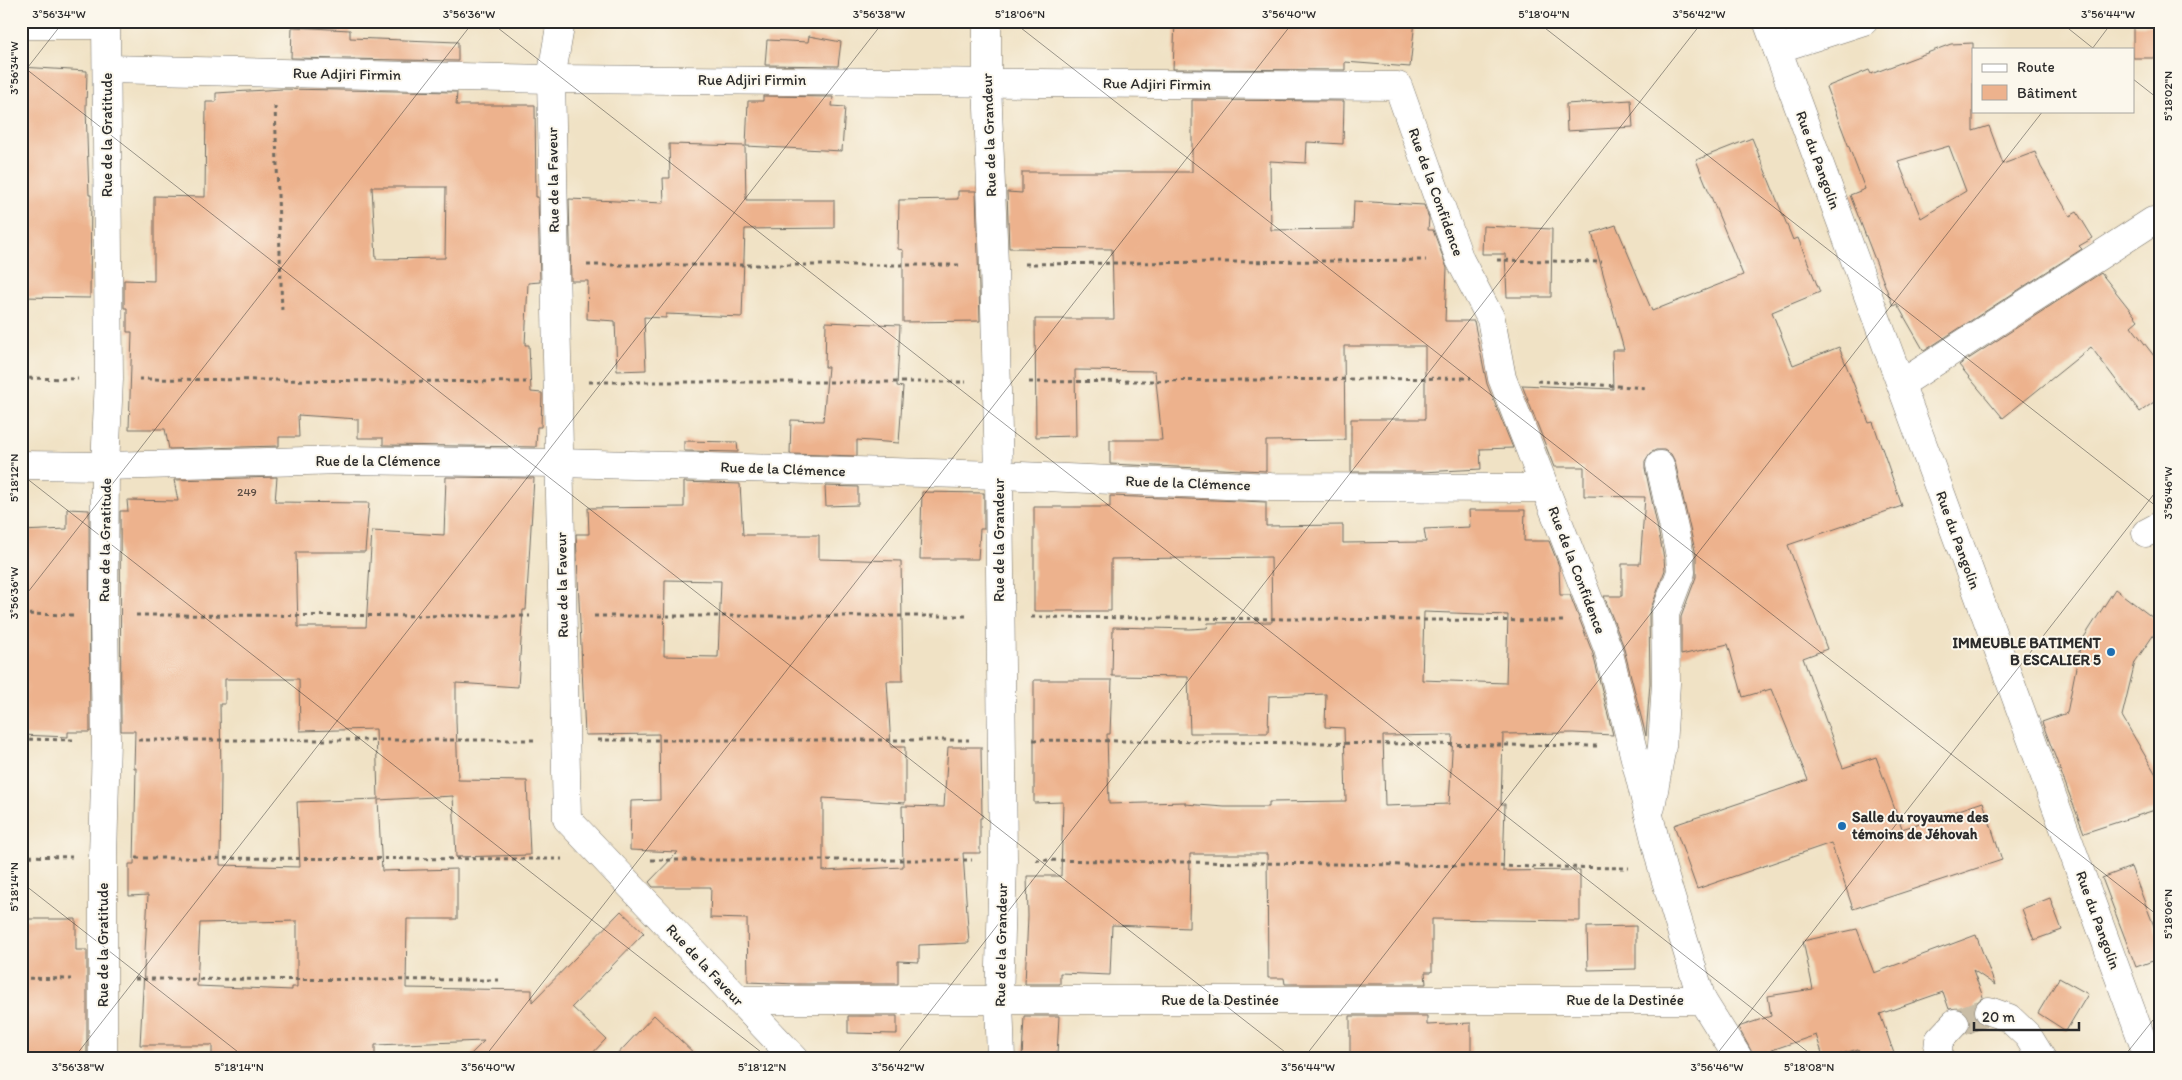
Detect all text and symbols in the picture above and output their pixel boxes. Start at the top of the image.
text: 3°56'34"W [32,7,86,21]
text: 3°56'36"W [443,7,495,21]
text: 3°56'38"W [853,7,905,21]
text: 5°18'06"N [995,7,1045,21]
text: 3°56'40"W [1262,7,1316,21]
text: 5°18'04"N [1518,7,1570,21]
text: 3°56'42"W [1672,7,1726,21]
text: 3°56'44"W [2081,7,2135,21]
text: 3°56'34"W [7,41,21,95]
legend [1972,48,2134,112]
text: Route [2017,58,2055,76]
street label: Rue Adjiri Firmin [293,64,402,84]
street label: Rue Adjiri Firmin [698,71,807,89]
text: 5°18'02"N [2161,71,2175,121]
street label: Rue de la Gratitude [98,73,116,197]
street label: Rue de la Grandeur [978,73,1000,197]
street label: Rue Adjiri Firmin [1103,74,1212,94]
text: Bâtiment [2017,84,2078,102]
street label: Rue du Pangolin [1792,108,1844,212]
street label: Rue de la Confidence [1404,125,1468,259]
street label: Rue de la Faveur [543,127,563,233]
street label: Rue de la Clémence [315,452,441,470]
text: 5°18'12"N [7,454,21,502]
street label: Rue de la Clémence [720,458,846,480]
text: 3°56'46"W [2161,466,2175,520]
street label: Rue de la Clémence [1125,472,1251,494]
street label: Rue de la Gratitude [95,478,115,602]
street label: Rue de la Grandeur [990,478,1008,602]
house number: 249 [237,485,257,499]
street label: Rue du Pangolin [1932,488,1984,592]
street label: Rue de la Confidence [1544,504,1610,636]
street label: Rue de la Faveur [552,532,572,638]
text: 3°56'36"W [7,567,21,619]
place label: IMMEUBLE BATIMENT B ESCALIER 5 [1952,634,2102,669]
marker: IMMEUBLE BATIMENT B ESCALIER 5 [2105,646,2117,658]
place label: Salle du royaume des témoins de Jéhovah [1852,808,1989,843]
marker: Salle du royaume des témoins de Jéhovah [1836,820,1848,832]
text: 5°18'14"N [7,862,21,912]
street label: Rue du Pangolin [2072,868,2124,972]
street label: Rue de la Gratitude [94,883,112,1007]
street label: Rue de la Grandeur [991,883,1011,1007]
text: 5°18'06"N [2161,889,2175,939]
street label: Rue de la Faveur [662,920,748,1010]
street label: Rue de la Destinée [1161,991,1279,1009]
street label: Rue de la Destinée [1566,991,1684,1009]
scale bar [1974,1000,2080,1032]
text: 20 m [1982,1008,2016,1026]
text: 3°56'38"W [52,1060,104,1074]
text: 5°18'14"N [214,1060,264,1074]
text: 3°56'40"W [461,1060,515,1074]
text: 5°18'12"N [738,1060,786,1074]
text: 3°56'42"W [871,1060,925,1074]
text: 3°56'44"W [1281,1060,1335,1074]
text: 3°56'46"W [1690,1060,1744,1074]
text: 5°18'08"N [1784,1060,1834,1074]

